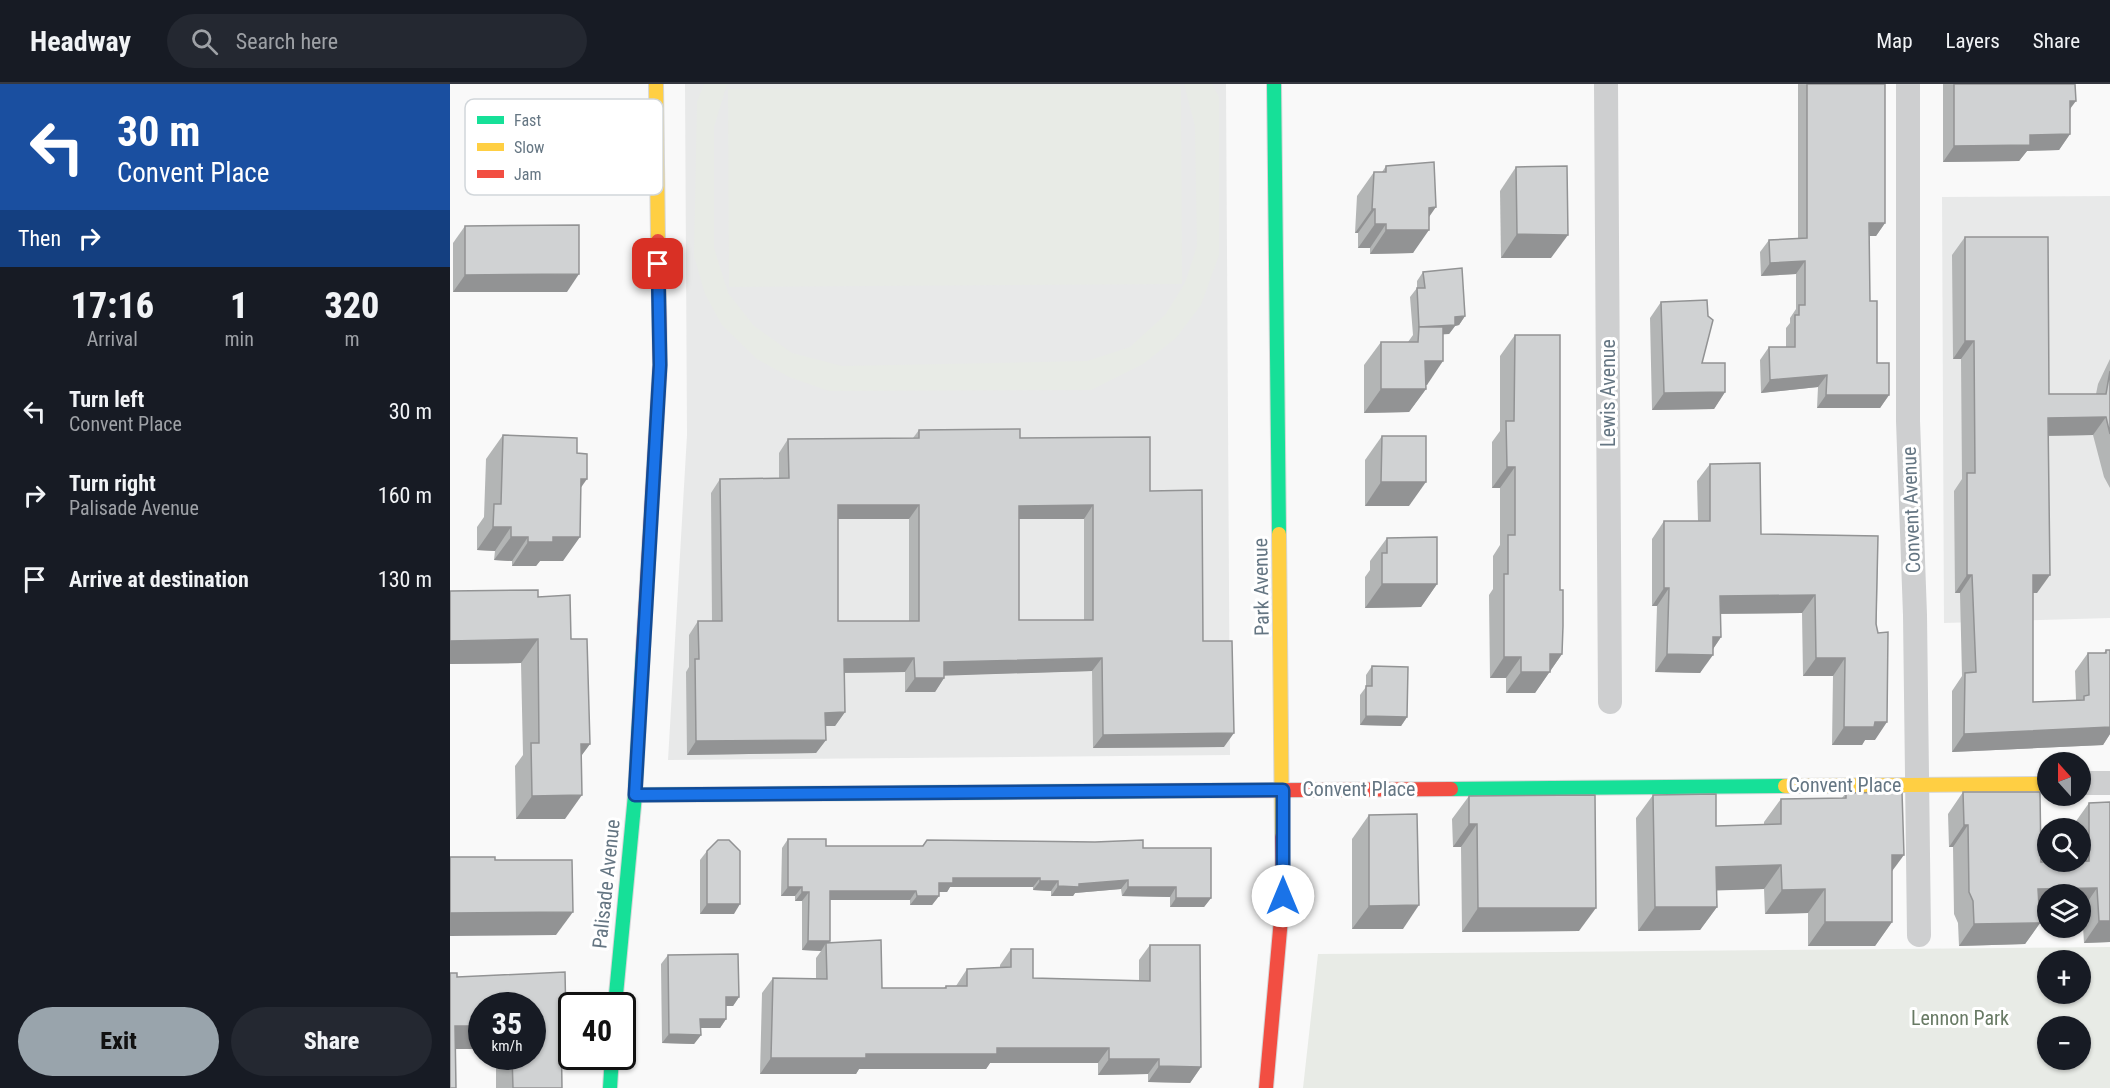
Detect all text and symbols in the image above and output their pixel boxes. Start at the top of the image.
search box [167,14,587,68]
text: Headway [30,25,131,58]
icon: search [188,25,221,58]
text: Search here [236,29,338,54]
text: Map [1876,29,1913,53]
text: Layers [1946,29,2000,53]
text: Share [2033,29,2080,53]
legend [465,99,663,195]
text: 30 m [117,107,200,156]
icon: left [18,108,96,186]
text: Fast [514,111,541,130]
text: Slow [514,138,544,157]
text: Convent Place [117,157,269,189]
text: Jam [514,165,541,184]
icon: right [73,222,106,255]
text: Then [18,226,61,251]
pin [632,238,683,289]
icon: arrive [641,247,674,280]
text: 17:16 [71,285,154,327]
text: 1 [230,285,248,327]
text: 320 [324,285,379,327]
text: Arrival [87,327,138,351]
text: min [225,327,254,351]
text: m [344,327,359,351]
street label: Lewis Avenue [1596,339,1620,447]
text: Turn left [69,387,144,412]
icon: left [18,395,51,428]
text: 30 m [389,399,432,424]
text: Convent Place [69,412,182,436]
street label: Convent Avenue [1897,446,1925,574]
text: Turn right [69,471,156,496]
icon: right [18,479,51,512]
text: 160 m [378,483,432,508]
text: Palisade Avenue [69,496,199,520]
street label: Park Avenue [1248,538,1274,636]
icon: arrive [18,563,51,596]
text: Arrive at destination [69,567,249,592]
text: 130 m [378,567,432,592]
north arrow [2037,752,2091,806]
map controls [2037,752,2091,1070]
street label: Convent Place [1789,773,1901,797]
street label: Convent Place [1303,777,1415,801]
street label: Palisade Avenue [587,818,625,950]
button: search [2037,818,2091,872]
position arrow [1251,864,1315,928]
button: layers [2037,884,2091,938]
button: + [2037,950,2091,1004]
speed limit sign: 40 [558,992,636,1070]
text: 35 [492,1006,522,1041]
park label: Lennon Park [1911,1006,2009,1030]
button: Exit [18,1007,219,1076]
button: Share [231,1007,432,1076]
button: − [2037,1016,2091,1070]
text: km/h [492,1037,522,1055]

